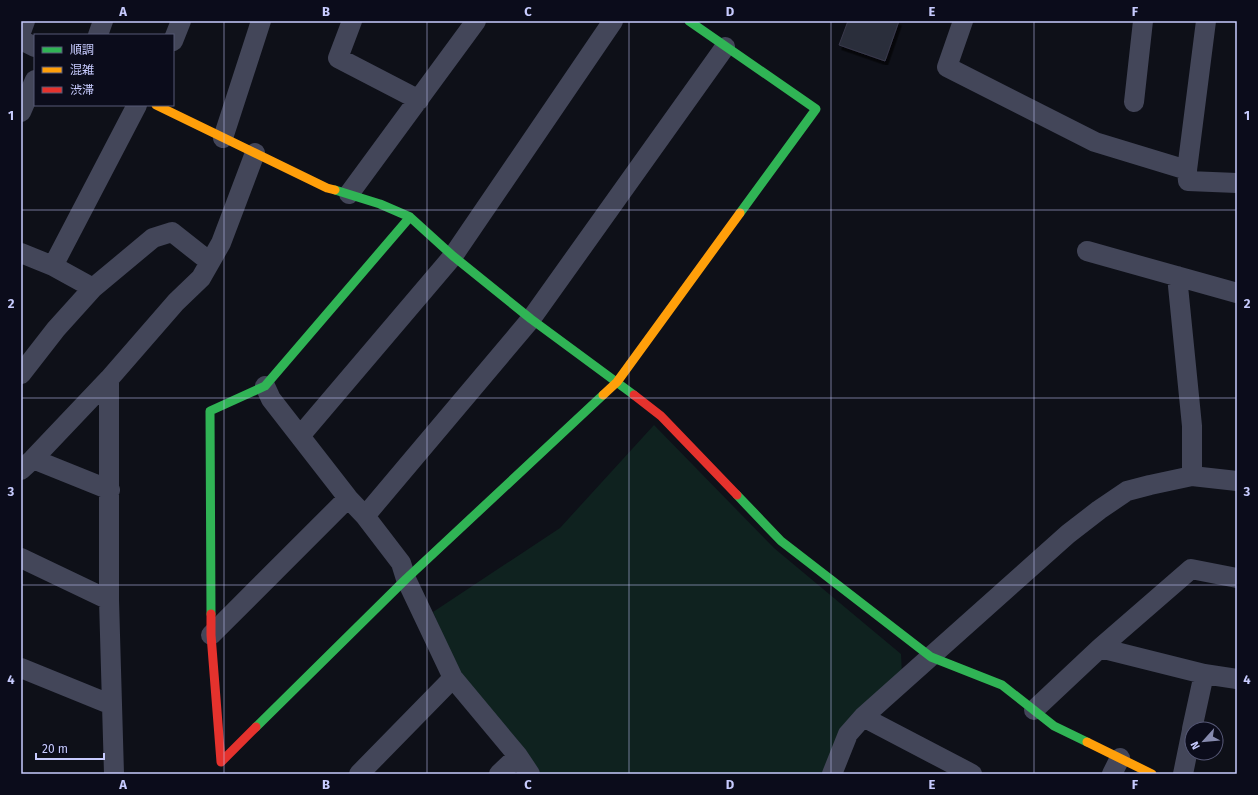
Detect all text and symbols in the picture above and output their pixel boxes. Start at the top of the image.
text: A [118,4,127,19]
text: B [322,4,330,19]
text: C [524,4,532,19]
text: D [726,4,735,19]
text: E [929,4,936,19]
text: F [1132,4,1139,19]
legend [34,34,174,106]
text: 順調 [70,43,94,57]
text: 混雑 [70,63,94,77]
text: 渋滞 [70,83,94,97]
text: 1 [8,108,14,123]
text: 1 [1244,108,1250,123]
text: 2 [8,296,15,311]
text: 2 [1244,296,1251,311]
text: 3 [7,484,15,499]
text: 3 [1243,484,1251,499]
text: 4 [7,672,15,687]
text: 4 [1243,672,1251,687]
north arrow [1184,721,1224,761]
scale bar [36,735,104,761]
text: N [1188,739,1203,752]
text: 20 m [42,742,68,756]
text: A [118,777,127,792]
text: B [322,777,330,792]
text: C [524,777,532,792]
text: D [726,777,735,792]
text: E [929,777,936,792]
text: F [1132,777,1139,792]

